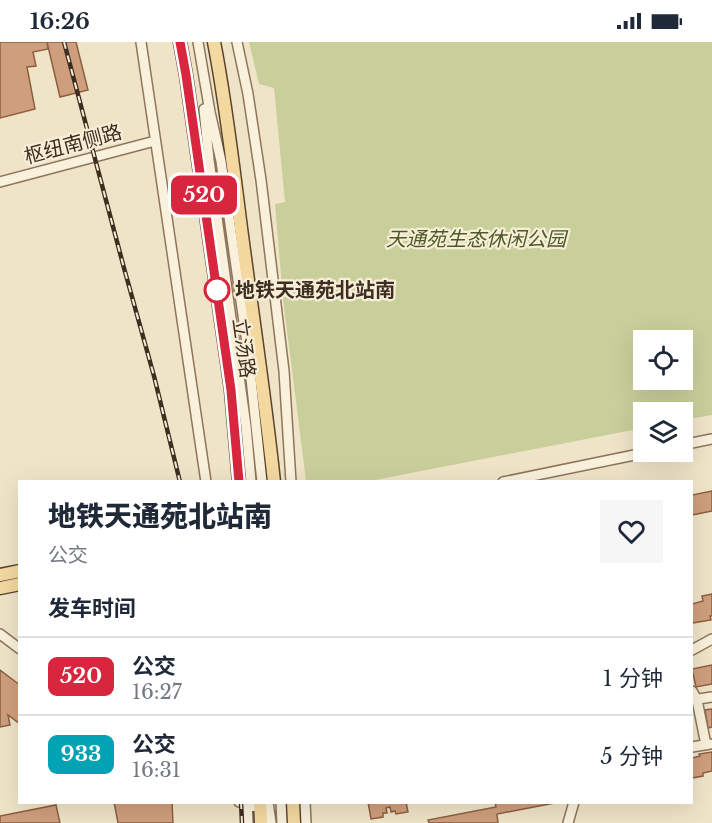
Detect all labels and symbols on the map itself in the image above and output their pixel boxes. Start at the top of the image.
street label: 枢纽南侧路 [22,119,124,169]
line badge: 520 [170,176,238,214]
park label: 天通苑生态休闲公园 [386,227,569,251]
marker: 地铁天通苑北站南 [204,277,230,303]
place label: 地铁天通苑北站南 [235,278,395,302]
street label: 立汤路 [228,317,260,379]

